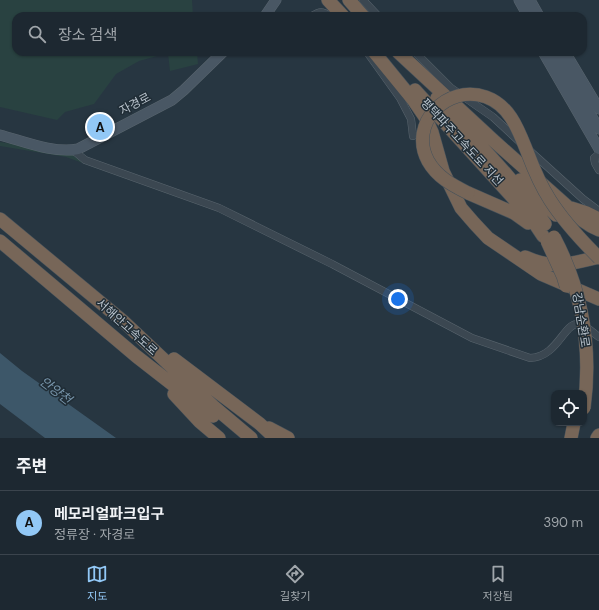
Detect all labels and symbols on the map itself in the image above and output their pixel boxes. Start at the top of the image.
street label: 자경로 [117,89,153,119]
street label: 평택파주고속도로 지선 [417,95,507,189]
pin: A [87,112,113,142]
your location [388,289,408,309]
street label: 강남순환로 [569,291,593,349]
street label: 서해안고속도로 [93,295,161,359]
water label: 안양천 [36,373,76,409]

